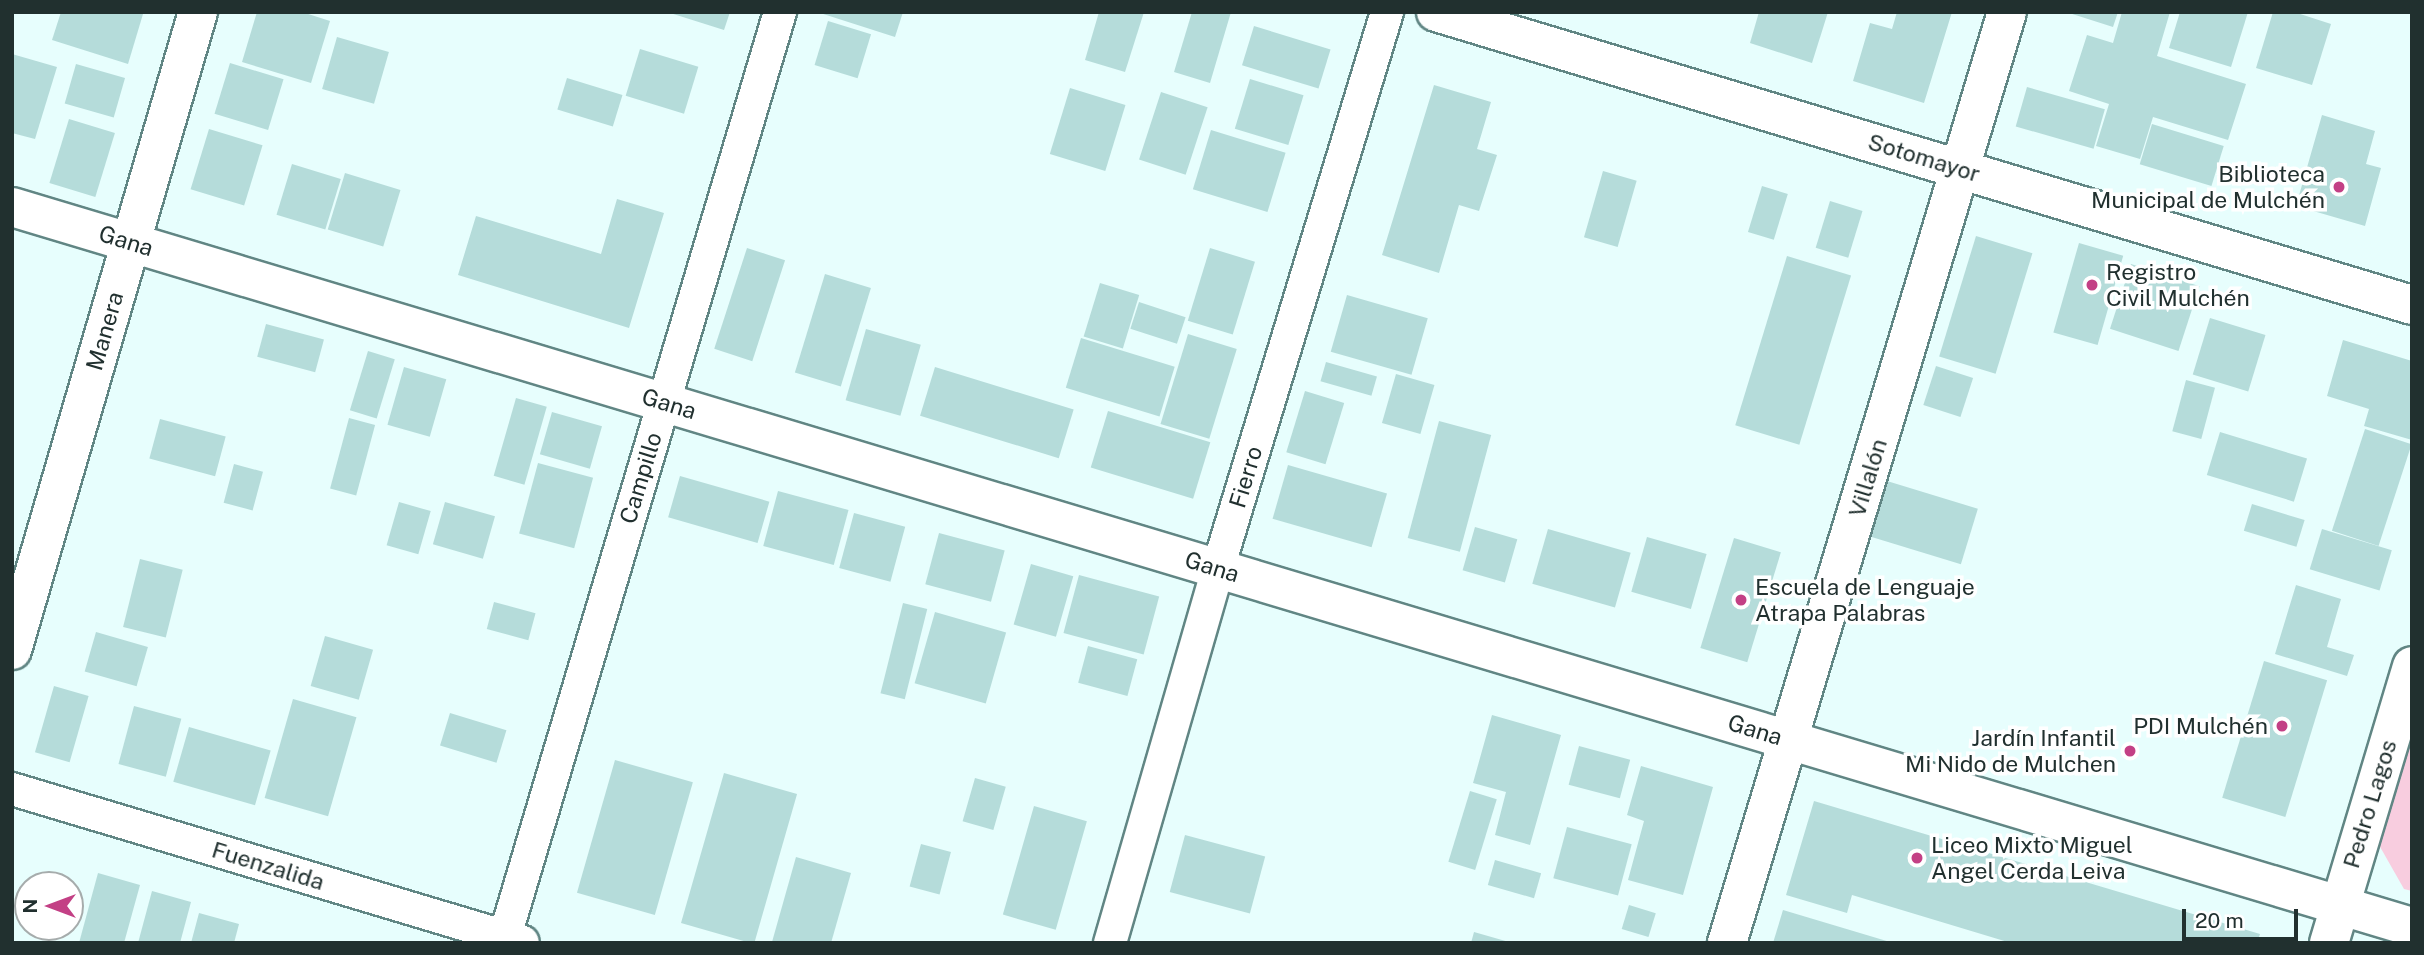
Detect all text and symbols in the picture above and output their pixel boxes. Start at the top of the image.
street label: Sotomayor [1865,128,1983,188]
place label: Biblioteca Municipal de Mulchén [2091,160,2325,214]
marker: Biblioteca Municipal de Mulchén [2331,179,2347,195]
street label: Gana [95,220,157,262]
place label: Registro Civil Mulchén [2106,258,2250,312]
marker: Registro Civil Mulchén [2084,277,2100,293]
street label: Manera [81,288,129,374]
street label: Gana [638,383,700,425]
street label: Campillo [614,429,668,527]
street label: Villalón [1843,436,1893,520]
street label: Fierro [1224,443,1268,511]
street label: Gana [1181,546,1243,588]
place label: Escuela de Lenguaje Atrapa Palabras [1755,573,1975,627]
marker: Escuela de Lenguaje Atrapa Palabras [1733,592,1749,608]
street label: Gana [1724,709,1786,751]
place label: PDI Mulchén [2133,712,2268,740]
marker: PDI Mulchén [2274,718,2290,734]
place label: Jardín Infantil Mi Nido de Mulchen [1904,724,2116,778]
street label: Pedro Lagos [2337,736,2403,872]
marker: Jardín Infantil Mi Nido de Mulchen [2122,743,2138,759]
place label: Liceo Mixto Miguel Angel Cerda Leiva [1931,831,2133,885]
street label: Fuenzalida [209,836,327,896]
marker: Liceo Mixto Miguel Angel Cerda Leiva [1909,850,1925,866]
north arrow [14,871,84,941]
scale bar [2186,895,2302,939]
text: N [19,899,41,913]
text: 20 m [2195,908,2244,933]

